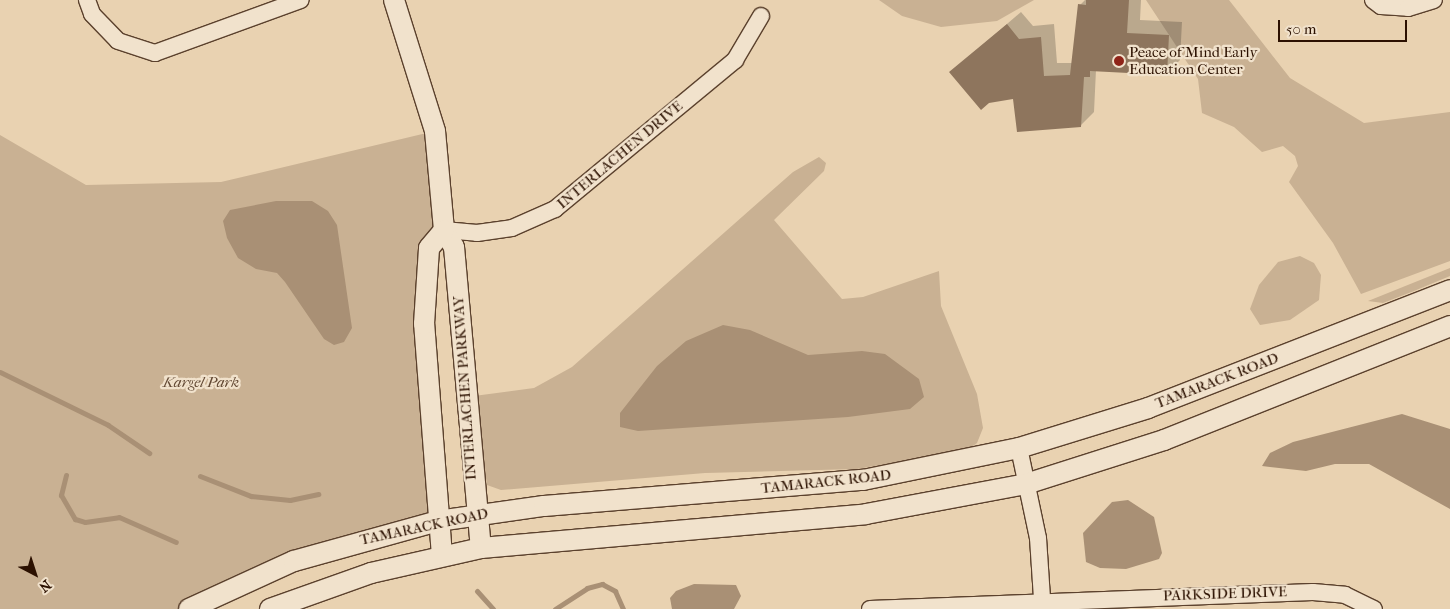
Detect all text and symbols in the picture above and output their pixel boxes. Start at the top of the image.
scale bar [1280,10,1409,42]
text: 50 m [1286,20,1316,38]
place label: Peace of Mind Early Education Center [1129,43,1257,78]
marker: Peace of Mind Early Education Center [1113,55,1125,67]
street label: INTERLACHEN DRIVE [553,97,687,213]
street label: INTERLACHEN PARKWAY [450,295,480,481]
street label: TAMARACK ROAD [1153,349,1281,413]
park label: Kargel Park [163,374,239,392]
street label: TAMARACK ROAD [760,466,892,498]
street label: TAMARACK ROAD [358,505,490,549]
north arrow [10,549,60,599]
text: N [35,576,54,596]
street label: PARKSIDE DRIVE [1163,583,1287,605]

